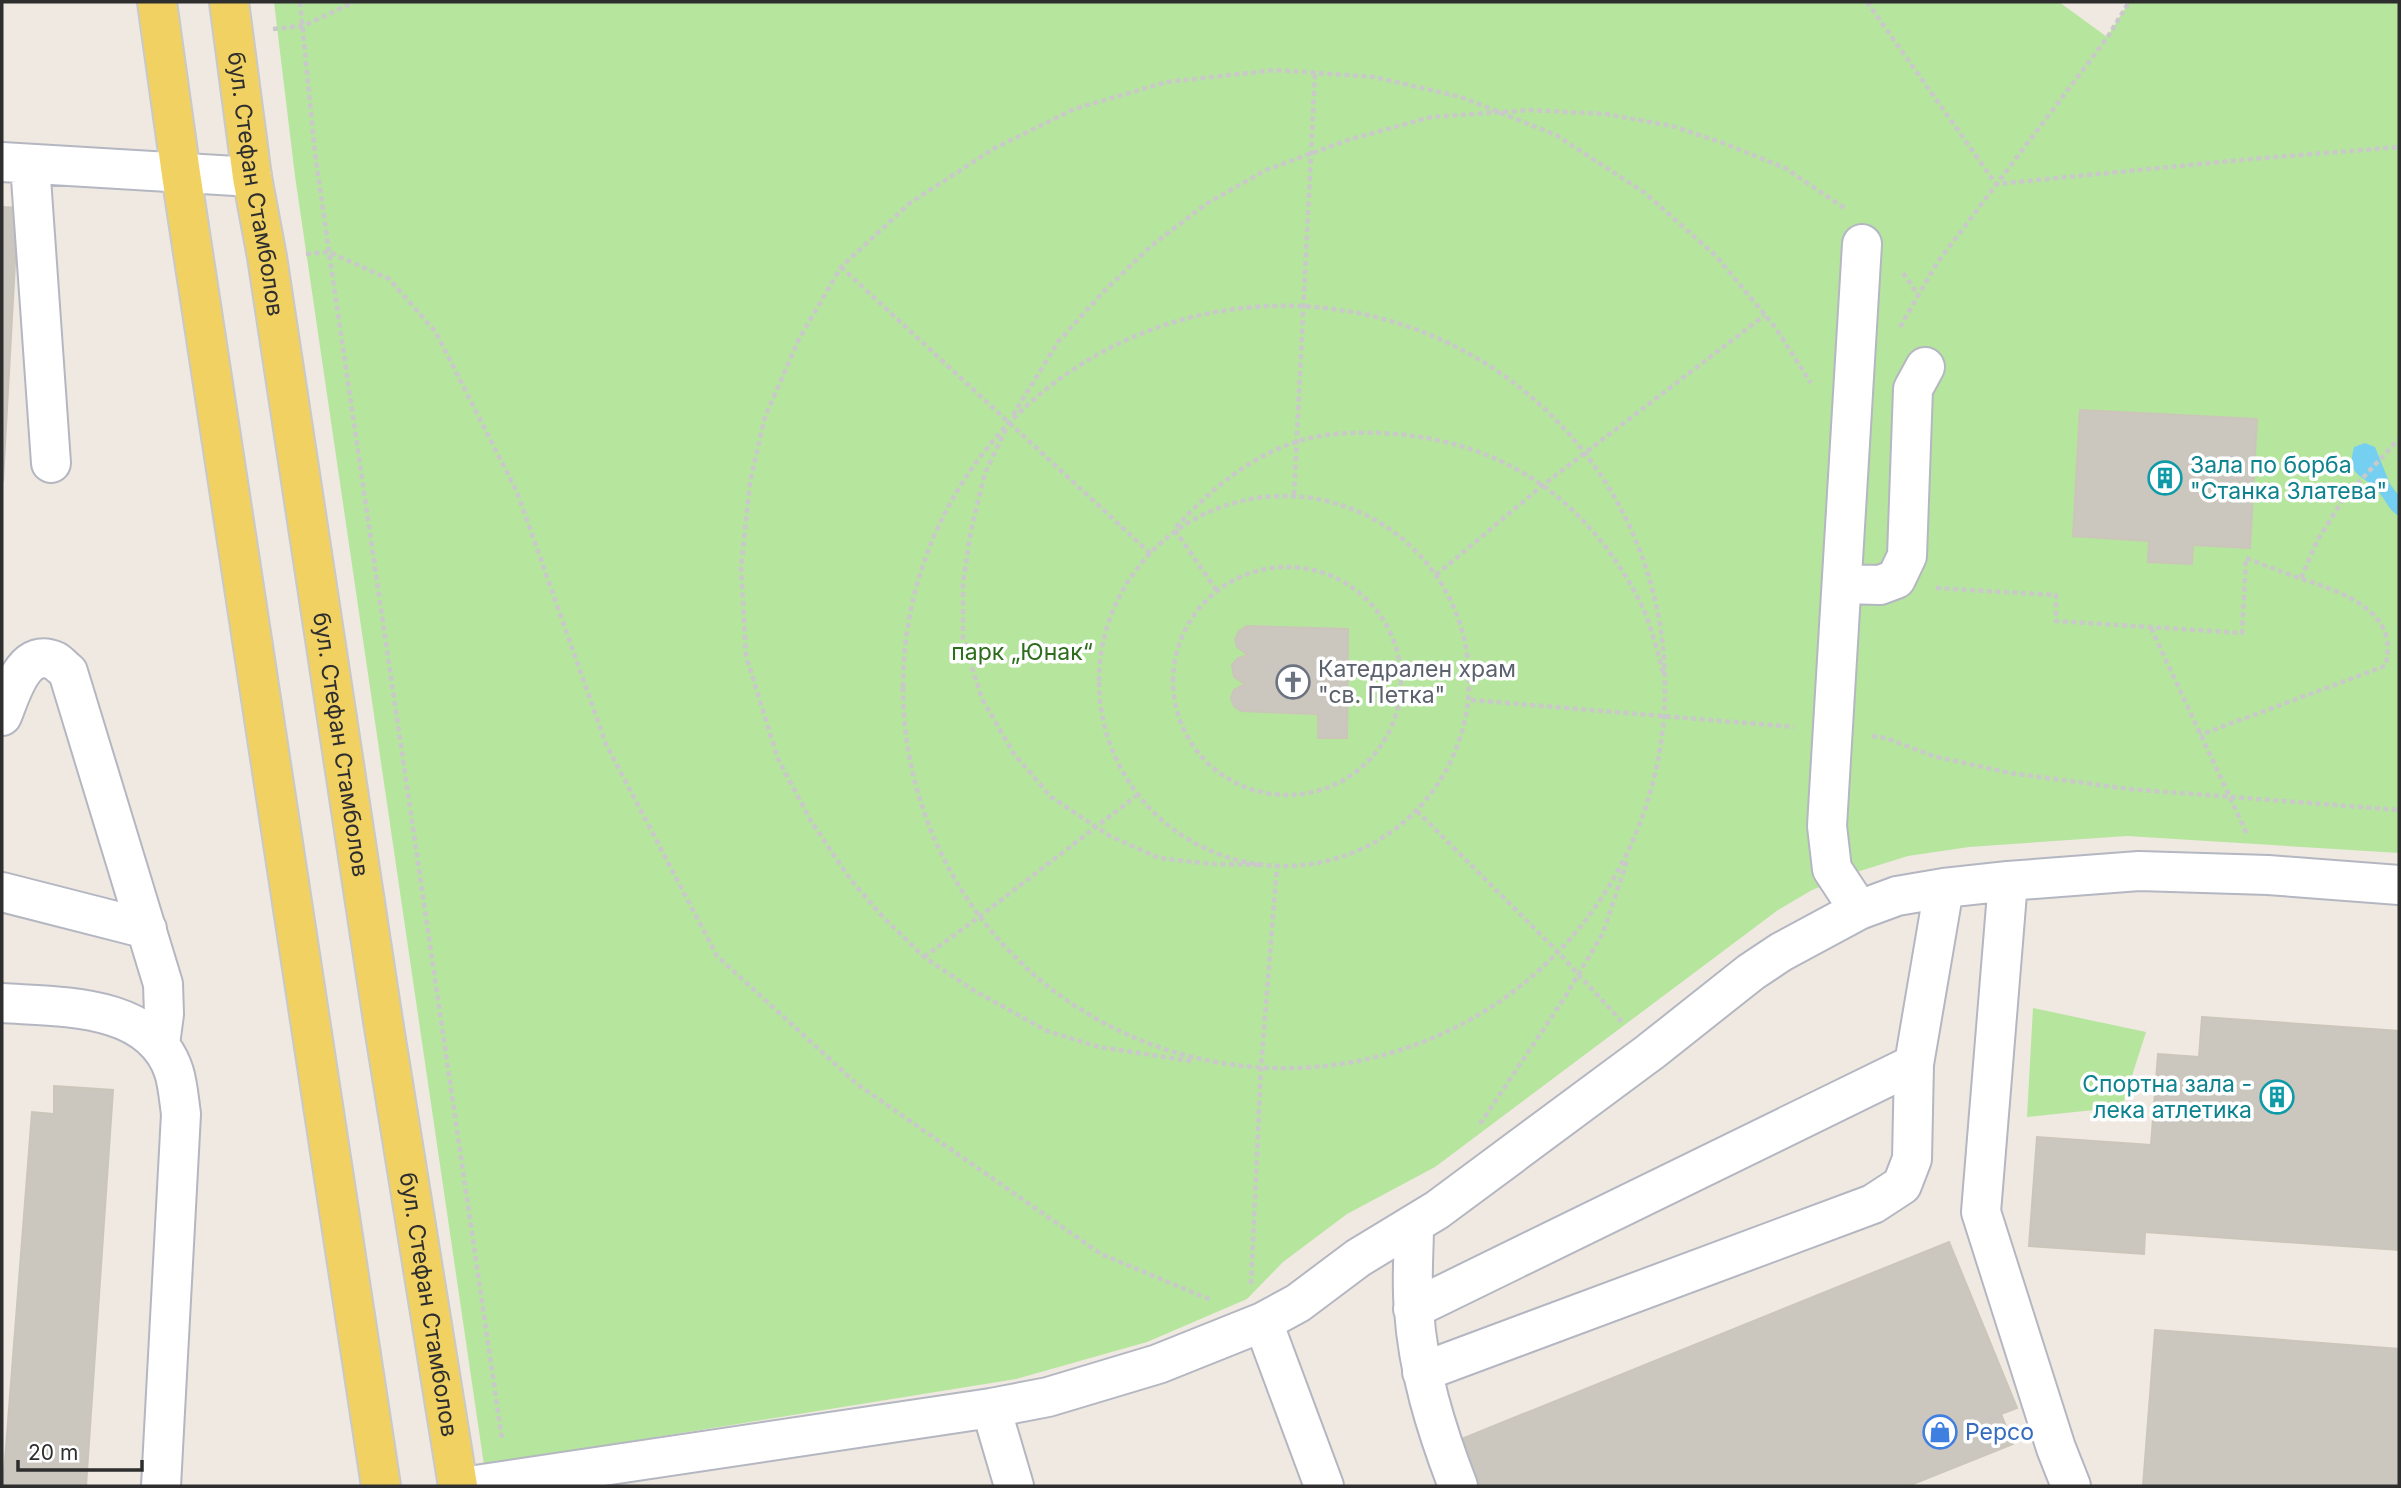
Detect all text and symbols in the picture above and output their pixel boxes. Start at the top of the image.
street label: бул. Стефан Стамболов [222,50,290,318]
place label: Зала по борба "Станка Златева" [2190,451,2387,505]
building icon: Зала по борба "Станка Златева" [2146,459,2184,497]
street label: бул. Стефан Стамболов [307,610,375,879]
park label: парк „Юнак“ [951,638,1093,666]
place label: Катедрален храм "св. Петка" [1318,655,1516,709]
church icon: Катедрален храм "св. Петка" [1274,663,1312,701]
place label: Спортна зала - лека атлетика [2082,1070,2252,1124]
building icon: Спортна зала - лека атлетика [2258,1078,2296,1116]
street label: бул. Стефан Стамболов [394,1171,464,1439]
shop icon: Pepco [1921,1413,1959,1451]
place label: Pepco [1965,1418,2034,1446]
scale bar [18,1428,142,1472]
text: 20 m [28,1440,78,1465]

